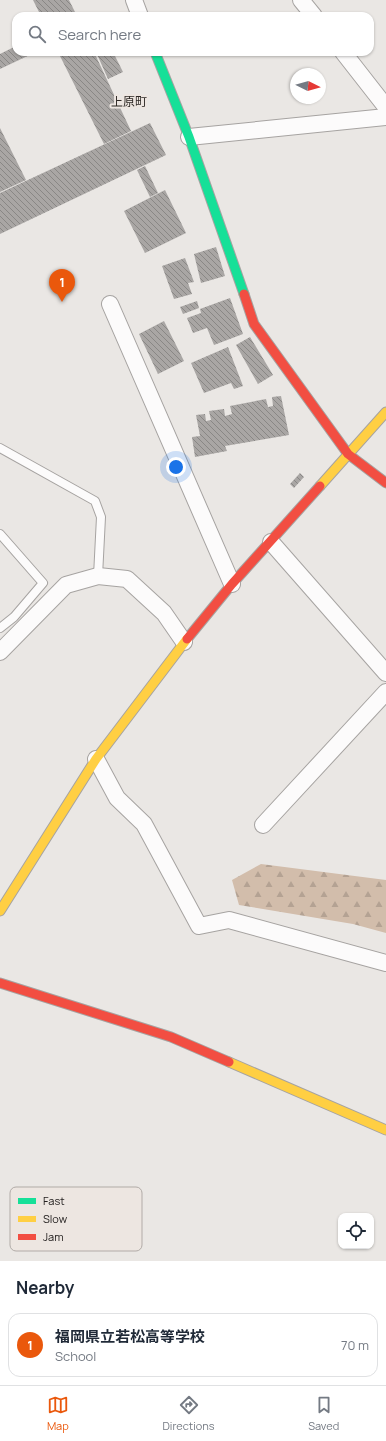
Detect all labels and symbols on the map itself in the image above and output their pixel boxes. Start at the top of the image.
north arrow [290,68,326,104]
district label: 上原町 [111,93,147,110]
pin: 1 [49,269,75,302]
your location [166,457,186,477]
legend [10,1187,142,1251]
text: Fast [43,1193,65,1208]
text: Slow [43,1211,68,1226]
text: Jam [43,1229,64,1244]

